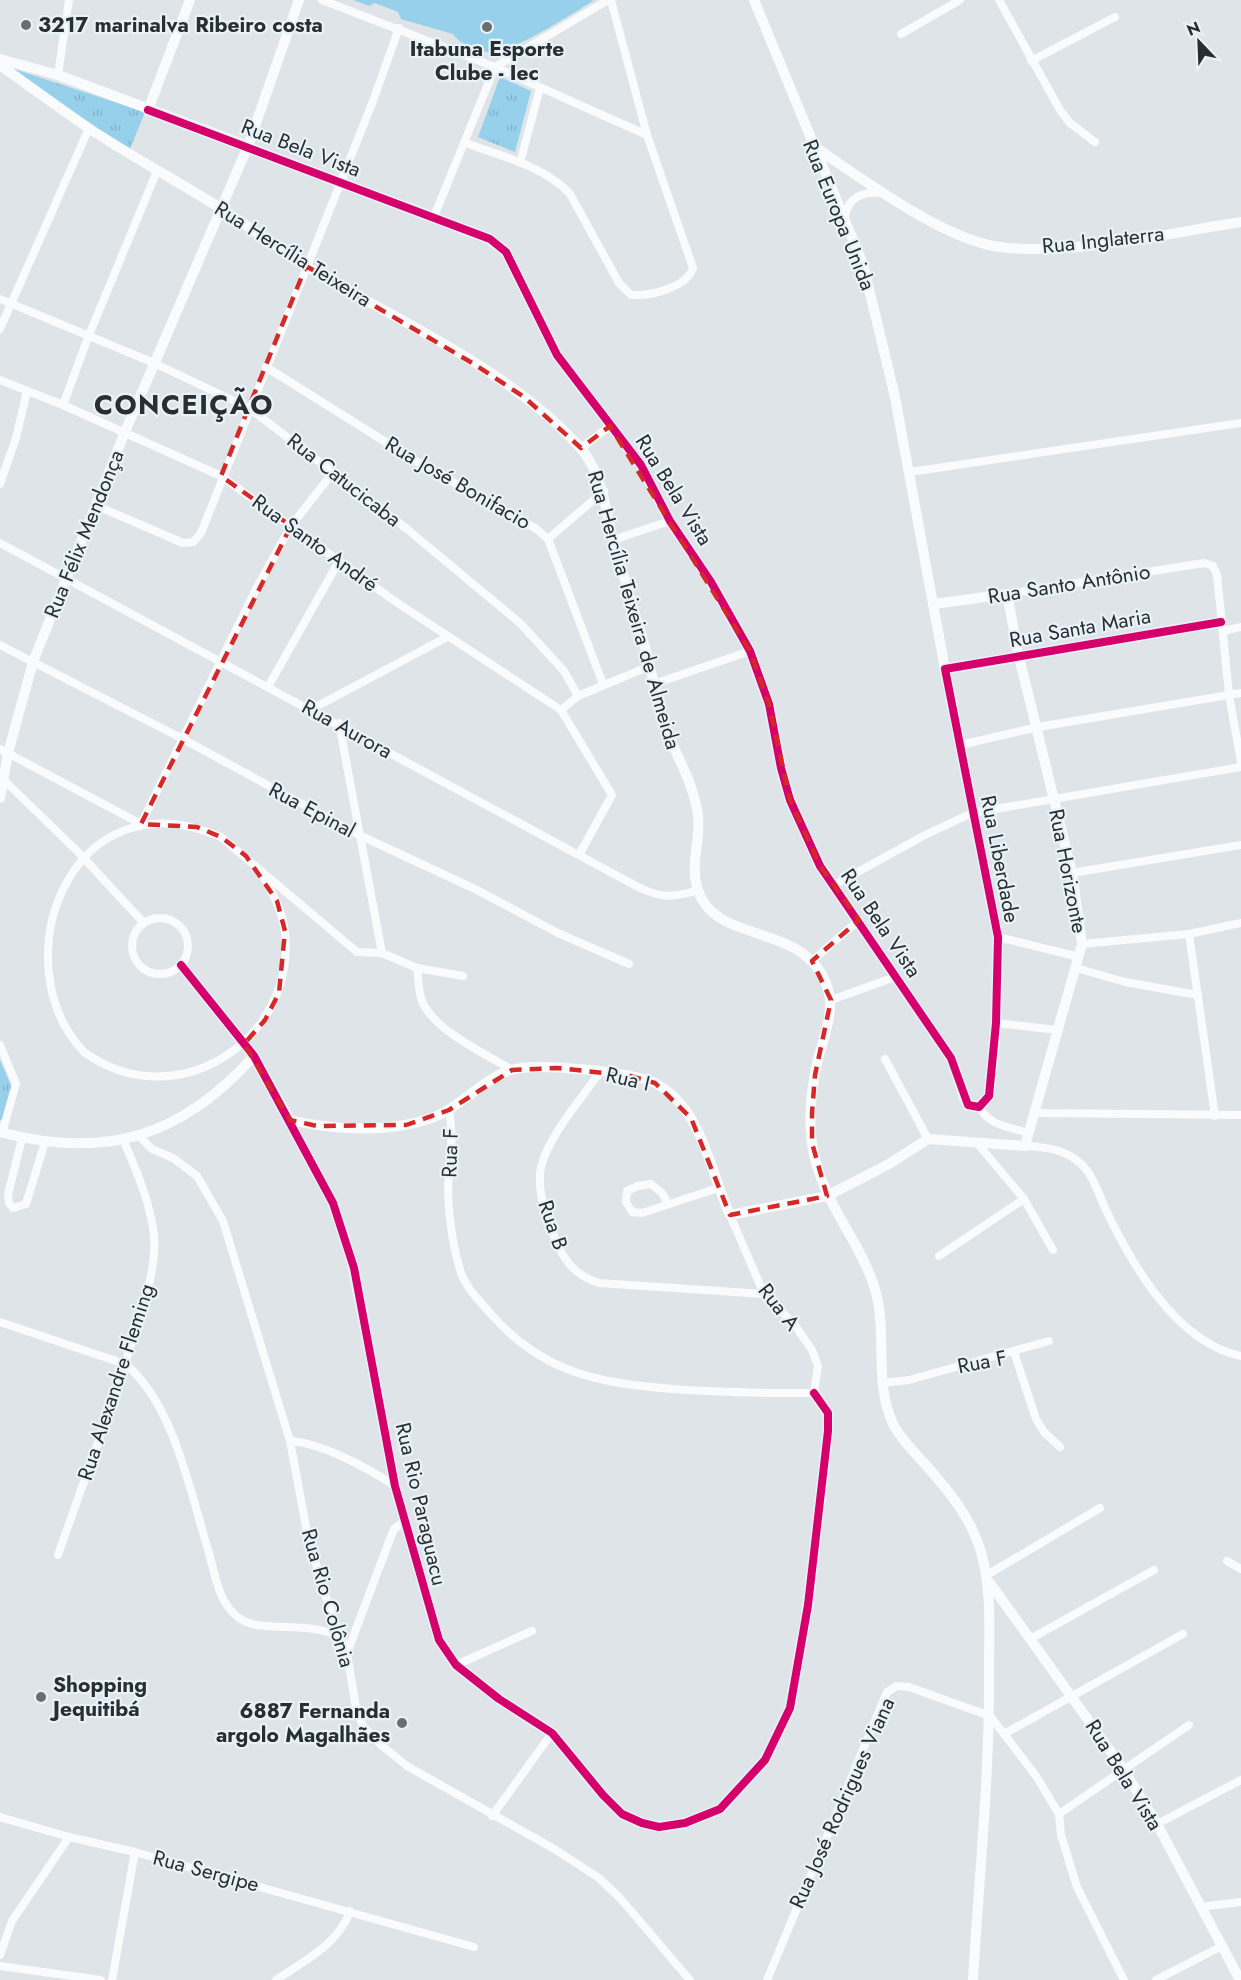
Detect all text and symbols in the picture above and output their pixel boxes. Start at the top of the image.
place label: 3217 marinalva Ribeiro costa [38,10,323,40]
north arrow [1169,12,1229,72]
text: N [1183,16,1204,42]
marker: 3217 marinalva Ribeiro costa [19,18,33,32]
marker: Itabuna Esporte Clube - Iec [480,20,494,34]
place label: Itabuna Esporte Clube - Iec [410,34,564,88]
street label: Rua Bela Vista [237,111,365,185]
street label: Rua Europa Unida [795,135,883,295]
street label: Rua Hercília Teixeira [209,194,377,314]
street label: Rua Inglaterra [1040,219,1166,261]
district label: CONCEIÇÃO [94,385,274,424]
street label: Rua Catucicaba [281,426,407,534]
street label: Rua José Bonifacio [379,429,537,537]
street label: Rua Bela Vista [628,429,720,551]
street label: Rua Félix Mendonça [37,446,131,622]
street label: Rua Hercília Teixeira de Almeida [580,467,688,753]
street label: Rua Santo André [246,487,384,599]
street label: Rua Santo Antônio [986,556,1152,612]
street label: Rua Santa Maria [1007,601,1153,655]
street label: Rua Aurora [296,692,398,766]
street label: Rua Epinal [263,775,361,845]
street label: Rua Liberdade [973,793,1027,925]
street label: Rua Horizonte [1041,806,1095,936]
street label: Rua Bela Vista [833,862,929,984]
street label: Rua I [603,1059,653,1099]
street label: Rua F [434,1128,466,1178]
street label: Rua B [531,1196,575,1254]
street label: Rua A [751,1277,807,1337]
street label: Rua Alexandre Fleming [70,1280,162,1484]
street label: Rua F [955,1343,1009,1381]
street label: Rua Rio Paraguacu [388,1419,454,1589]
street label: Rua Rio Colônia [294,1525,362,1671]
place label: Shopping Jequitibá [49,1670,147,1724]
marker: Shopping Jequitibá [34,1690,48,1704]
street label: Rua José Rodrigues Viana [782,1693,902,1913]
place label: 6887 Fernanda argolo Magalhães [216,1696,390,1750]
street label: Rua Bela Vista [1078,1714,1170,1836]
marker: 6887 Fernanda argolo Magalhães [395,1716,409,1730]
street label: Rua Sergipe [150,1842,263,1900]

